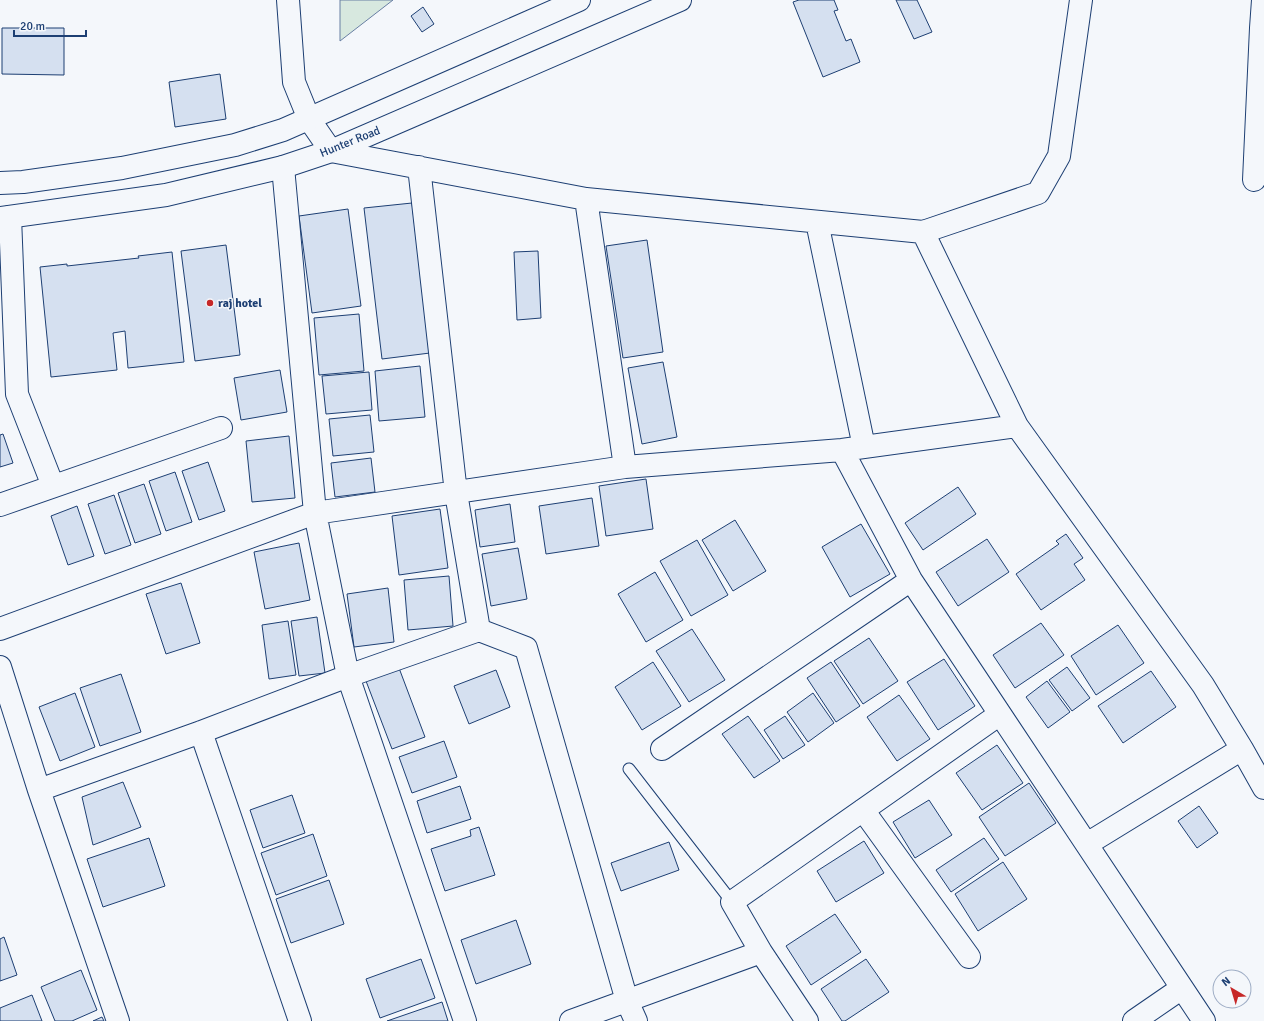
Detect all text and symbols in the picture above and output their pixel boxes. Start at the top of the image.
scale bar [14,12,86,38]
text: 20 m [20,19,45,34]
street label: Hunter Road [317,123,383,161]
place label: raj hotel [218,296,262,311]
marker: raj hotel [205,298,215,308]
north arrow [1212,969,1252,1009]
text: N [1219,974,1233,989]

